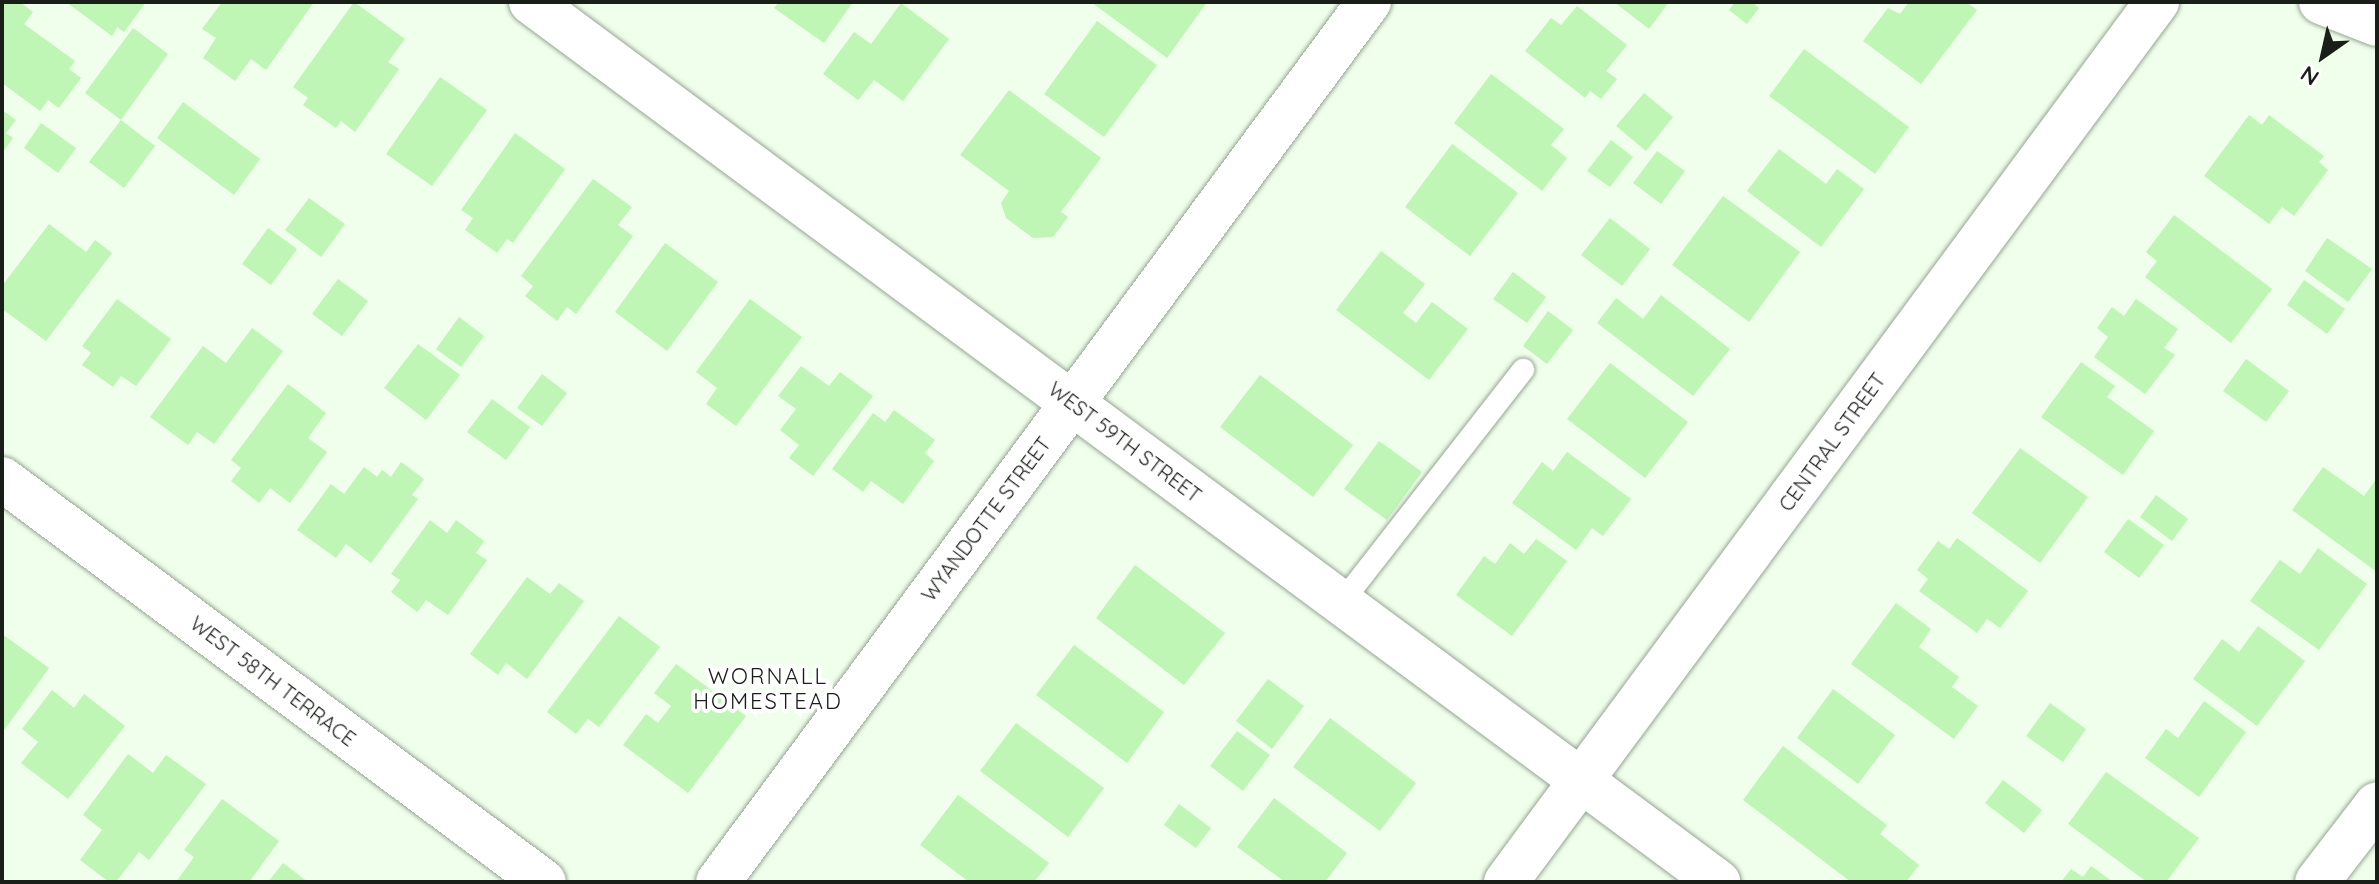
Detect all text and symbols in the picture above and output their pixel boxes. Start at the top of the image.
north arrow [2283,16,2363,96]
text: N [2295,60,2324,92]
street label: CENTRAL STREET [1774,368,1890,516]
street label: WEST 59TH STREET [1044,377,1206,507]
street label: WYANDOTTE STREET [916,432,1056,606]
street label: WEST 58TH TERRACE [186,611,360,751]
district label: WORNALL HOMESTEAD [693,663,843,714]

